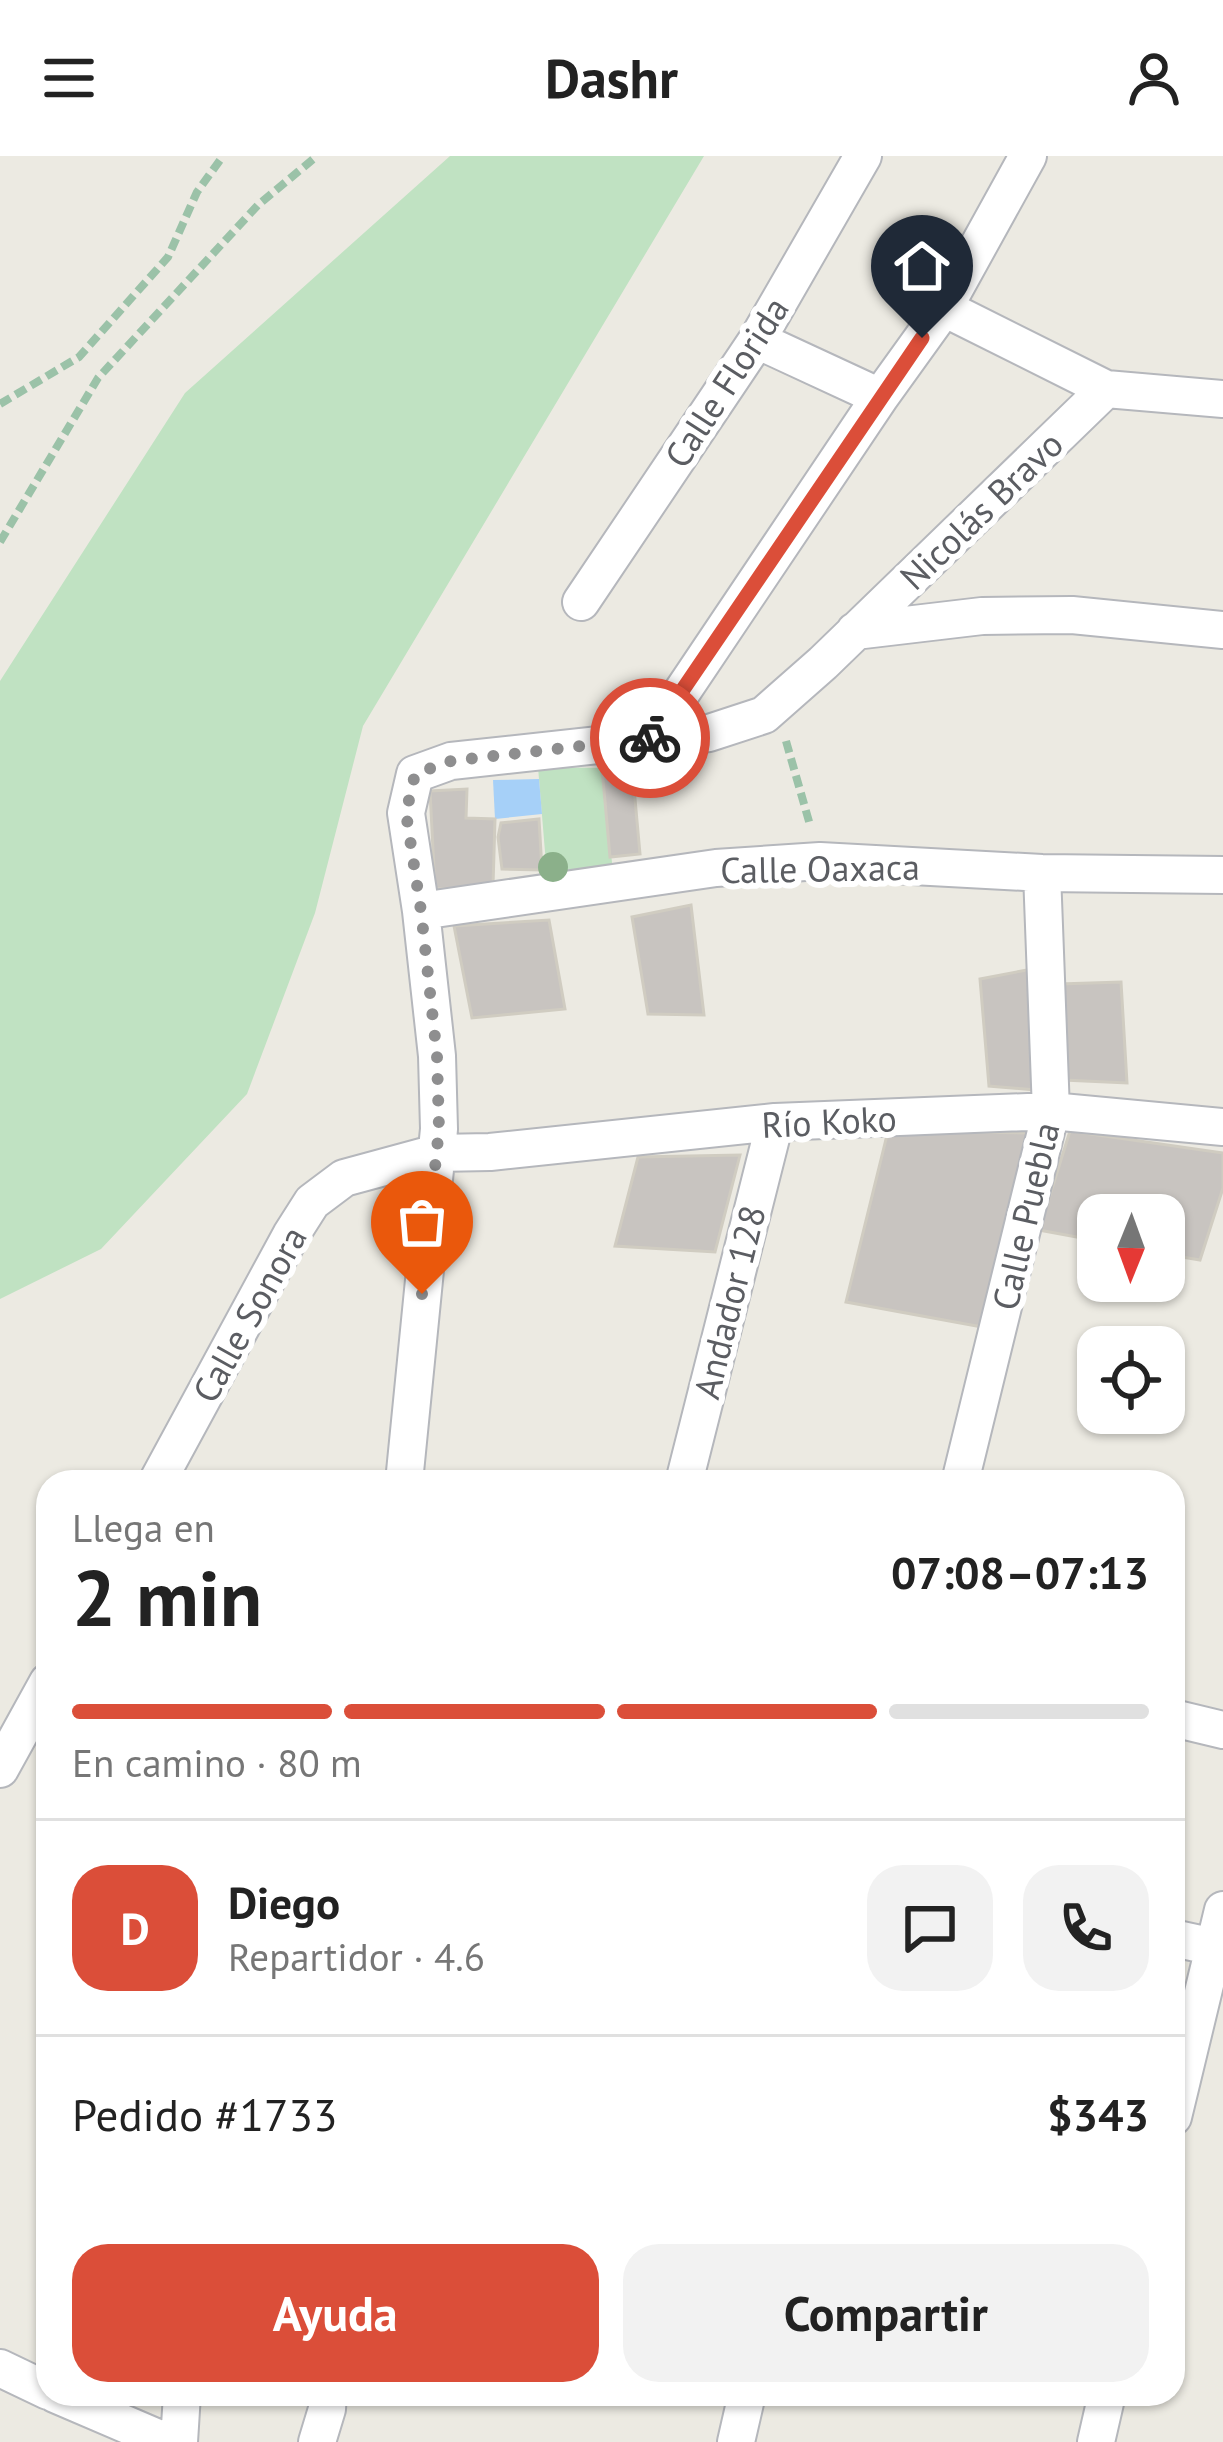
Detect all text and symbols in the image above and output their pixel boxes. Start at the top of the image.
text: Dashr [545,43,678,113]
icon: menu [36,45,102,111]
icon: person [1121,45,1187,111]
pin [871,215,973,338]
icon: home [889,233,955,299]
street label: Calle Florida [653,288,799,476]
street label: Nicolás Bravo [889,420,1073,600]
courier [590,678,710,798]
icon: bike [617,705,683,771]
street label: Calle Oaxaca [720,843,920,893]
street label: Río Koko [760,1094,898,1148]
street label: Calle Puebla [981,1118,1069,1314]
pin [371,1171,473,1294]
icon: bag [389,1189,455,1255]
north arrow [1077,1194,1185,1302]
map controls [1077,1194,1185,1434]
street label: Andador 128 [682,1201,776,1403]
street label: Calle Sonora [181,1218,317,1410]
button: locate [1077,1326,1185,1434]
text: Llega en [72,1502,215,1553]
text: 07:08–07:13 [891,1543,1149,1601]
text: 2 min [72,1547,262,1648]
text: En camino · 80 m [72,1737,362,1788]
button: chat [867,1865,993,1991]
button: phone [1023,1865,1149,1991]
text: Diego [228,1873,340,1931]
text: D [120,1899,150,1957]
text: Repartidor · 4.6 [228,1931,485,1982]
text: Pedido #1733 [72,2085,338,2143]
text: $343 [1047,2085,1149,2143]
button: Ayuda [72,2244,599,2382]
button: Compartir [623,2244,1149,2382]

